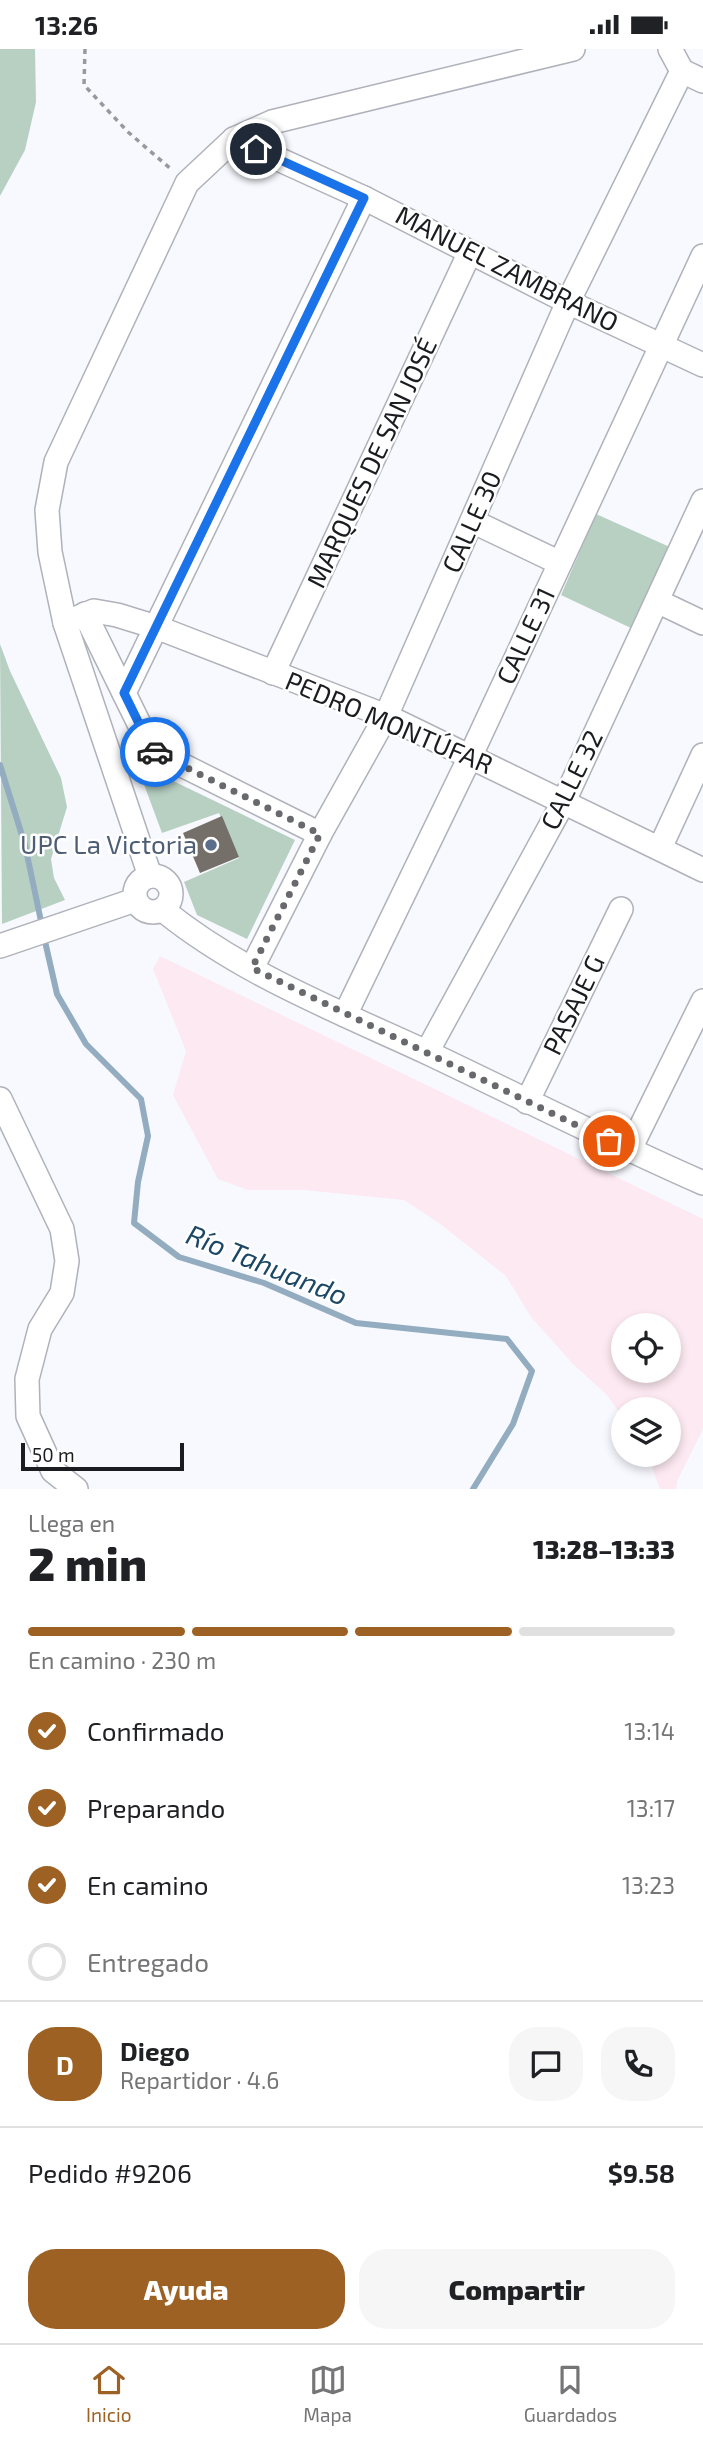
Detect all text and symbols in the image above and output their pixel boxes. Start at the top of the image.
text: 13:26 [35,9,98,40]
pin [226,119,286,179]
icon: home [237,130,275,168]
street label: MANUEL ZAMBRANO [391,198,624,337]
street label: MARQUES DE SAN JOSÉ [299,333,442,592]
street label: CALLE 30 [434,466,507,577]
street label: CALLE 31 [489,582,560,689]
street label: PEDRO MONTÚFAR [281,664,498,779]
courier [120,717,190,787]
street label: CALLE 32 [533,724,608,834]
icon: car [136,733,174,771]
place label: UPC La Victoria [20,828,197,859]
marker: UPC La Victoria [203,837,219,853]
street label: PASAJE G [535,950,610,1059]
pin [579,1111,639,1171]
icon: bag [590,1122,628,1160]
water label: Río Tahuando [182,1216,353,1312]
map controls [611,1313,681,1467]
button: locate [611,1313,681,1383]
button: layers [611,1397,681,1467]
scale bar [21,1440,184,1472]
text: 50 m [32,1443,75,1466]
text: Llega en [28,1509,115,1537]
text: 13:28–13:33 [533,1533,675,1564]
text: 2 min [28,1535,147,1590]
text: En camino · 230 m [28,1646,216,1674]
icon: check [28,1712,66,1750]
text: Confirmado [87,1715,225,1746]
text: 13:14 [624,1717,675,1745]
icon: check [28,1789,66,1827]
text: Preparando [87,1792,225,1823]
text: 13:17 [627,1794,675,1822]
icon: check [28,1866,66,1904]
text: En camino [87,1869,209,1900]
text: 13:23 [622,1871,675,1899]
text: Entregado [87,1946,209,1977]
button: chat [509,2027,583,2101]
button: phone [601,2027,675,2101]
text: Diego [120,2035,190,2066]
text: D [56,2049,74,2080]
text: Repartidor · 4.6 [120,2066,279,2094]
text: Pedido #9206 [28,2157,192,2188]
text: $9.58 [608,2157,675,2188]
button: Ayuda [28,2249,345,2329]
button: Compartir [359,2249,675,2329]
tab: Inicio [86,2361,131,2426]
tab: Mapa [303,2361,352,2426]
tab: Guardados [524,2361,617,2426]

